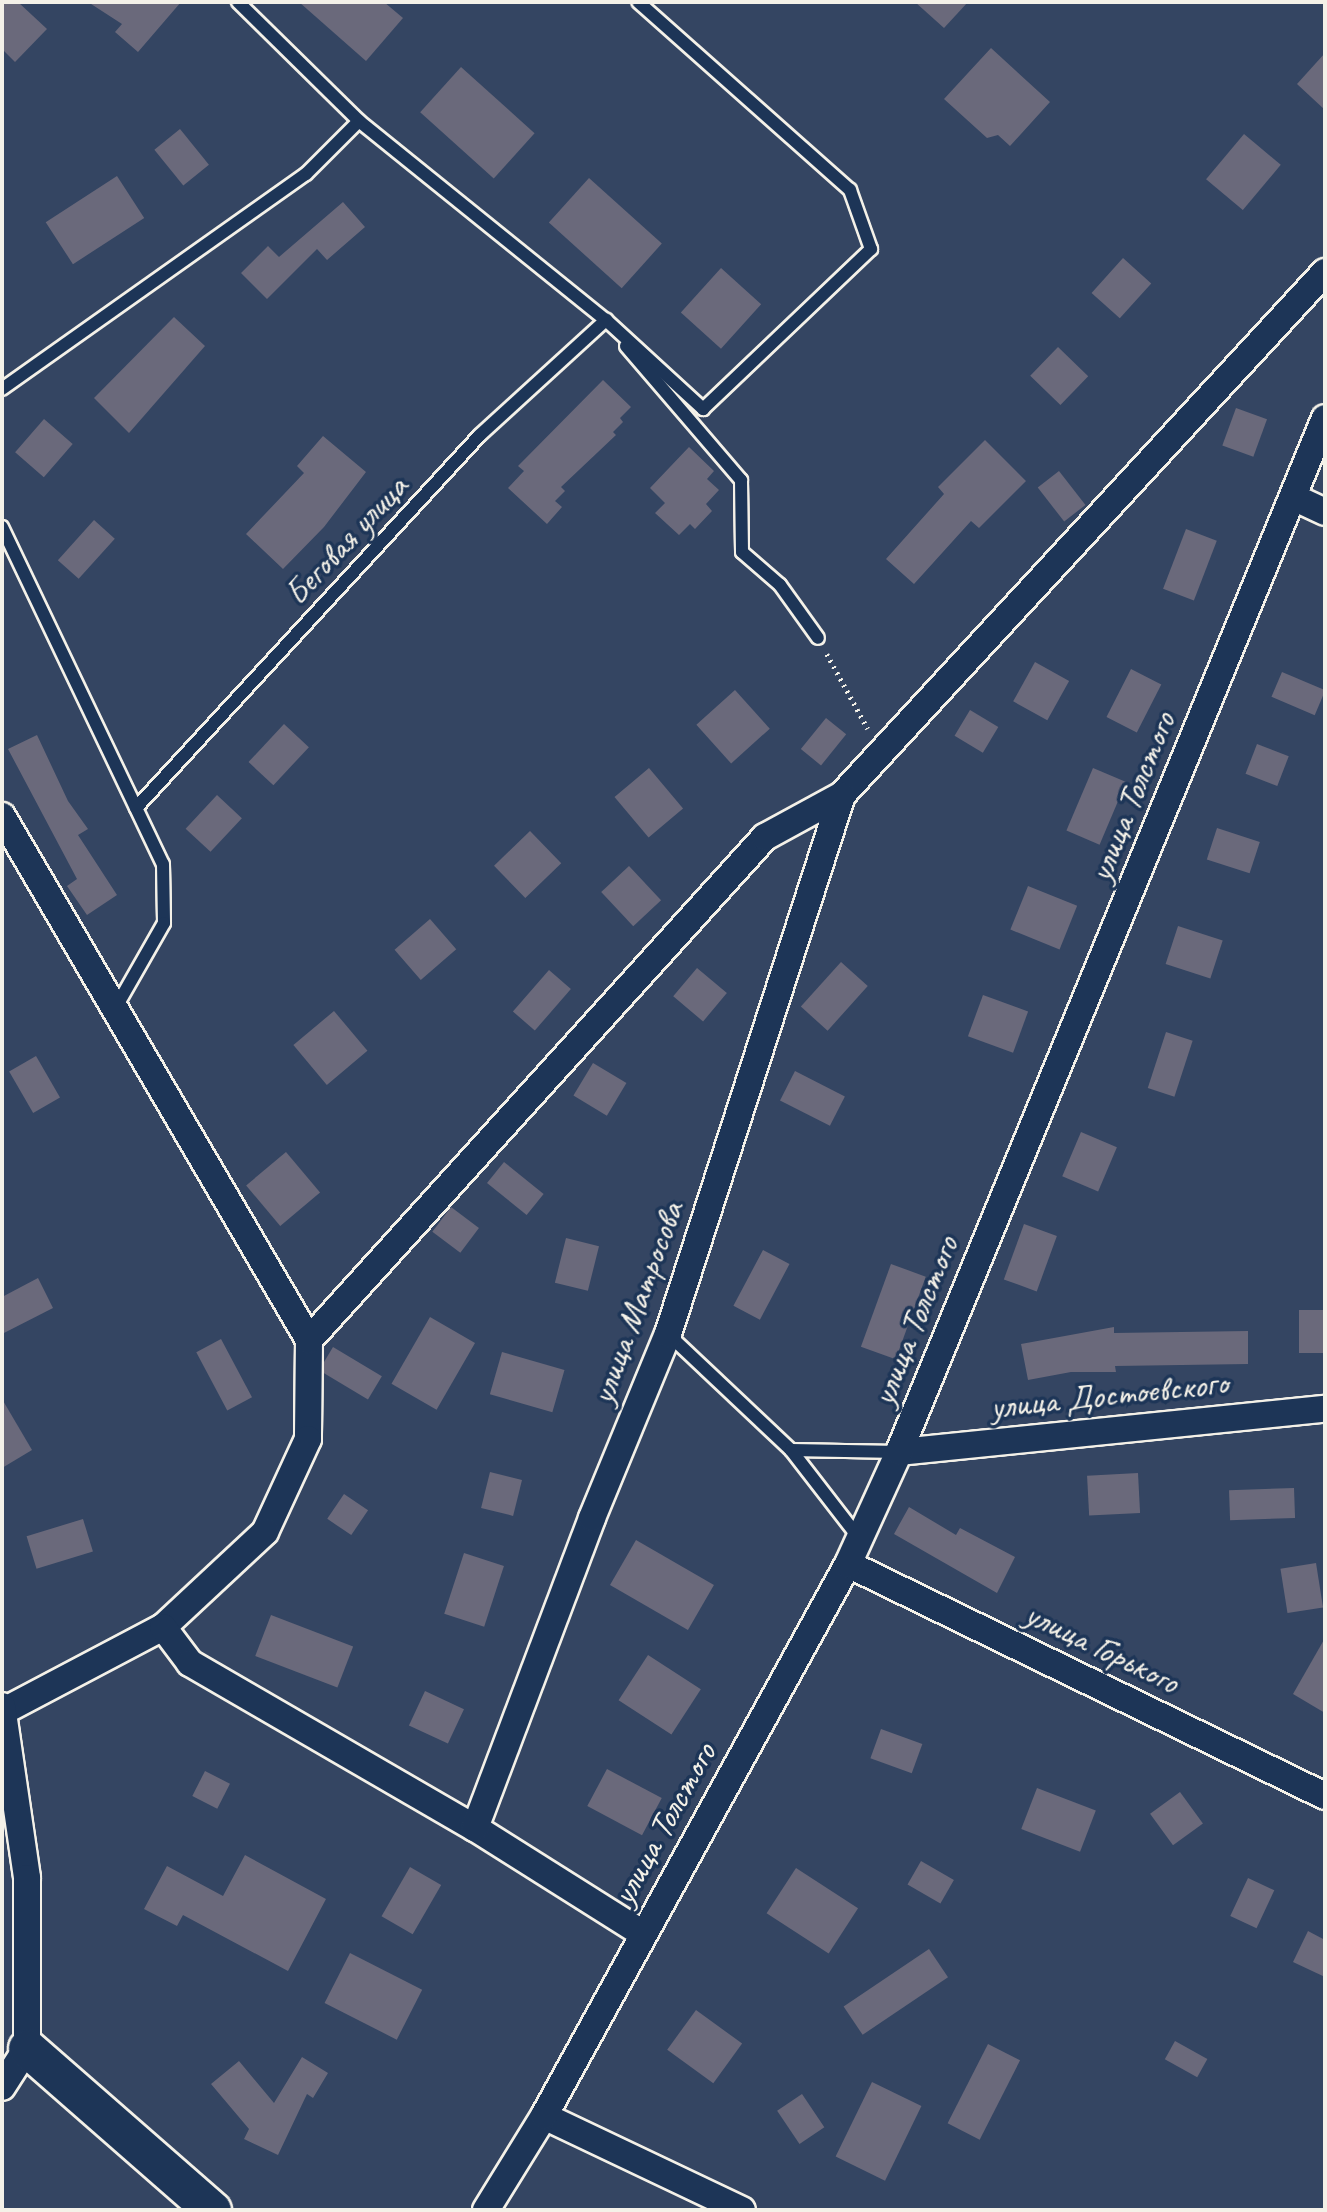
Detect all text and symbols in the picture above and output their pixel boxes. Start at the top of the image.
street label: Беговая улица [275,466,417,614]
street label: улица Толстого [1079,706,1185,888]
street label: улица Матросова [581,1197,693,1409]
street label: улица Толстого [862,1230,968,1412]
street label: улица Достоевского [987,1362,1231,1428]
street label: улица Горького [1019,1593,1185,1703]
street label: улица Толстого [602,1736,726,1912]

